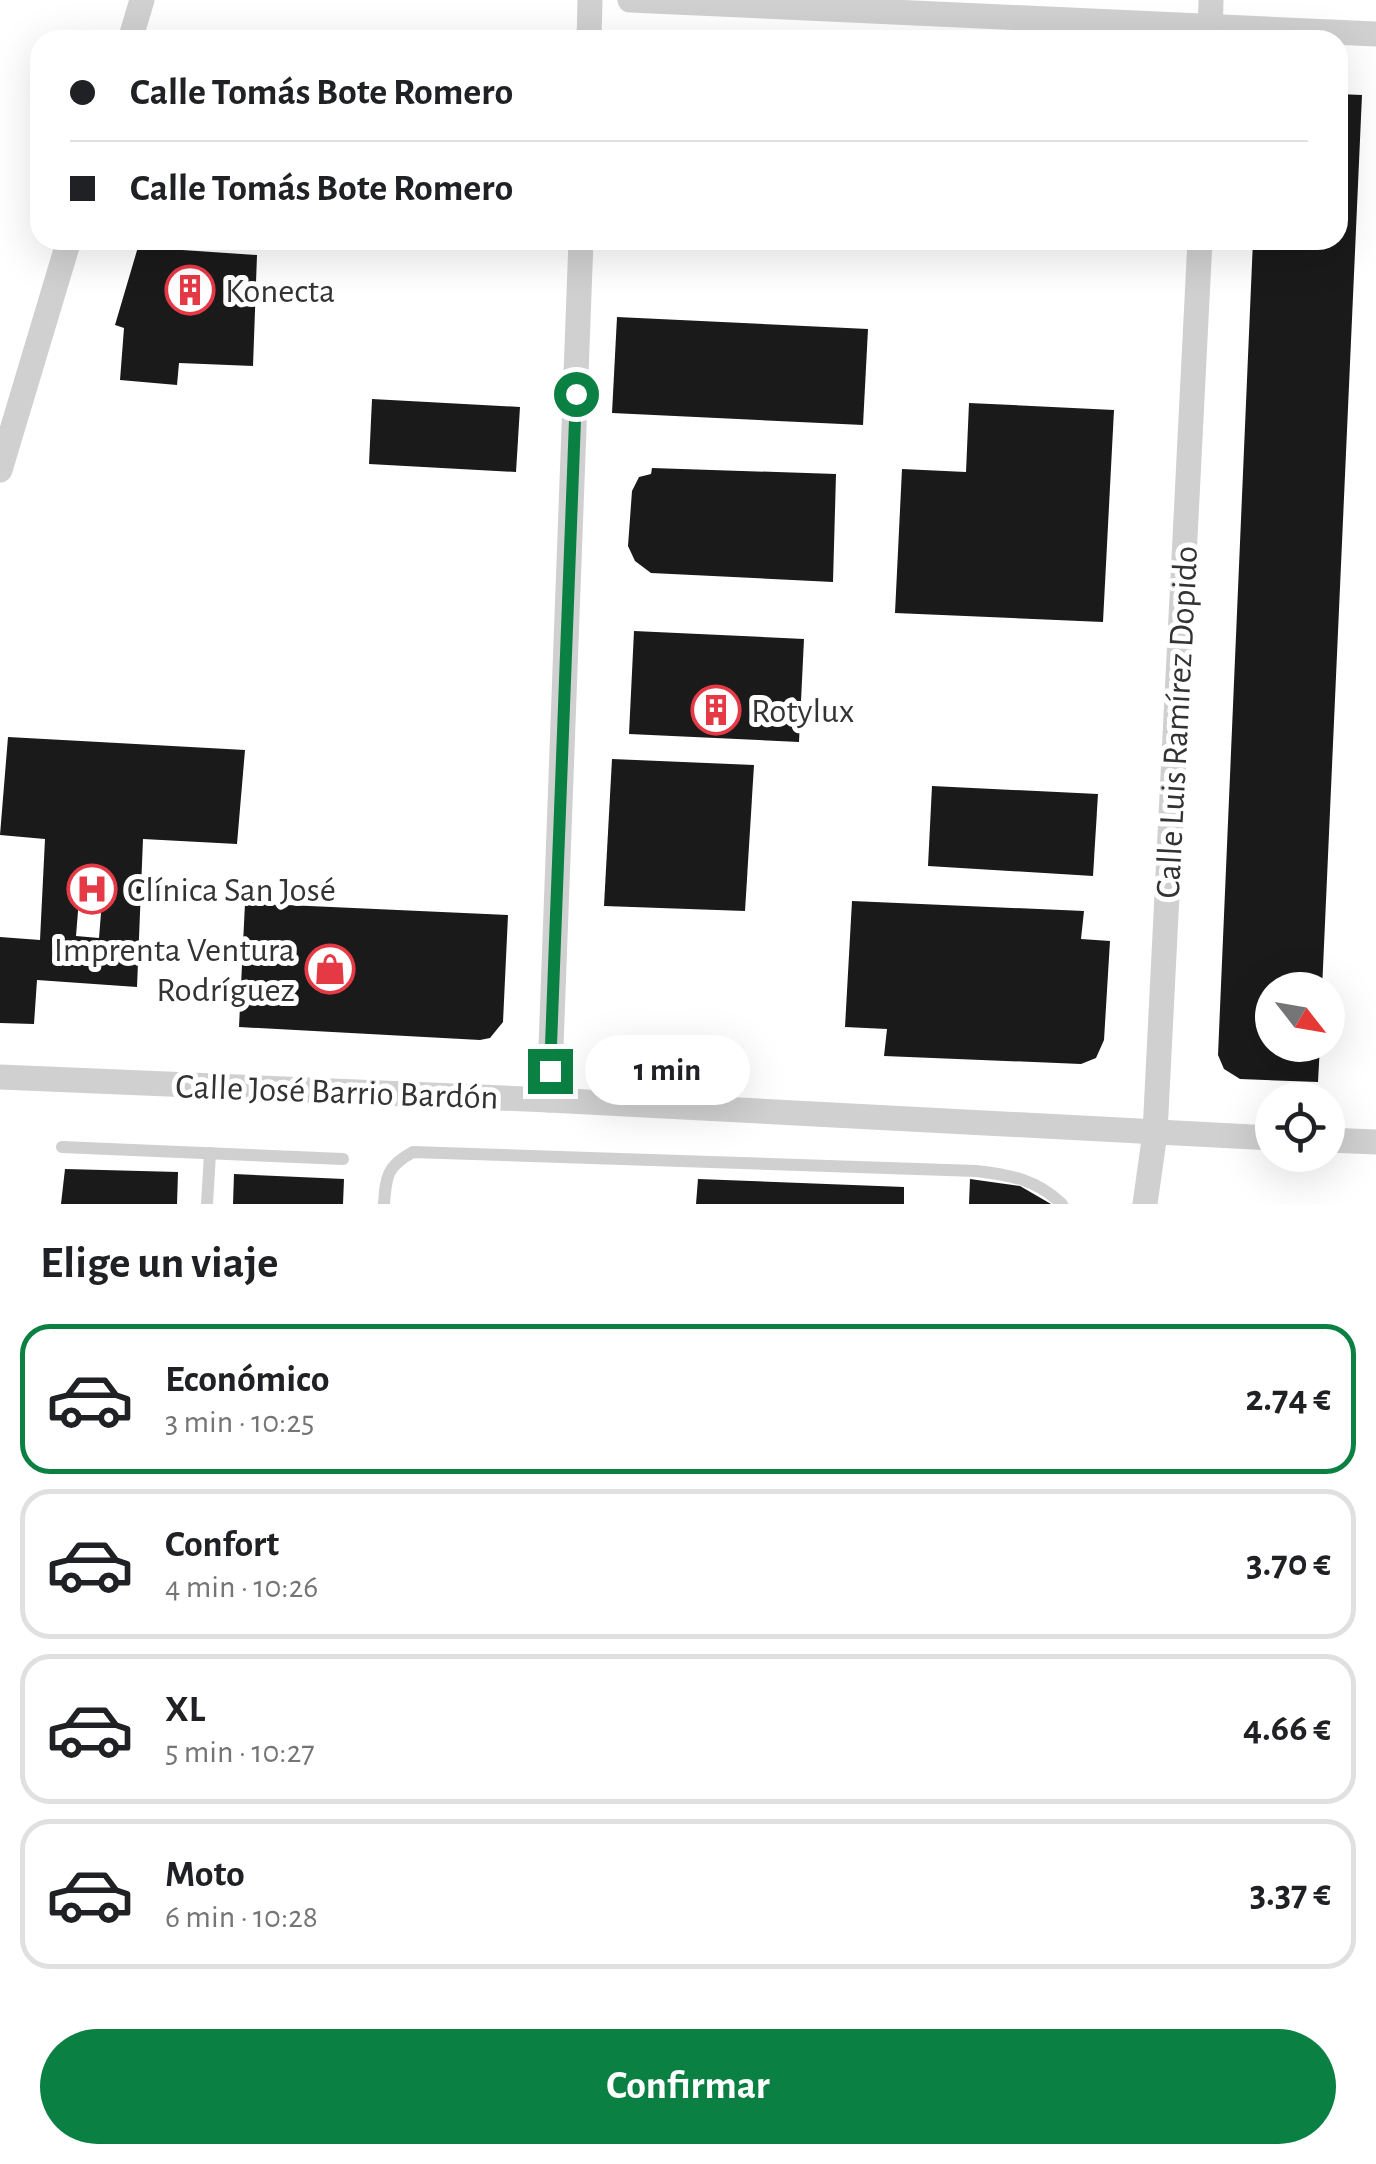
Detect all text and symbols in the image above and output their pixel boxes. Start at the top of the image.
text: Calle Tomás Bote Romero [130,74,513,112]
text: Calle Tomás Bote Romero [130,170,513,208]
building icon: Konecta [164,264,216,316]
place label: Konecta [225,274,335,309]
route start [554,372,599,417]
street label: Calle Luis Ramírez Dopido [1151,545,1204,899]
building icon: Rotylux [690,684,742,736]
place label: Rotylux [751,694,854,729]
hospital icon: Clínica San José [66,863,118,915]
place label: Clínica San José [127,873,336,908]
place label: Imprenta Ventura Rodríguez [54,933,295,1008]
shop icon: Imprenta Ventura Rodríguez [304,943,356,995]
north arrow [1255,972,1345,1062]
map controls [1255,972,1345,1172]
callout: 1 min [585,1036,750,1106]
route end [528,1049,573,1094]
text: 1 min [634,1054,701,1086]
street label: Calle José Barrio Bardón [175,1069,499,1116]
button: locate [1255,1082,1345,1172]
text: Elige un viaje [40,1241,279,1286]
icon: car [45,1354,135,1444]
text: Económico [165,1361,329,1399]
text: 2.74 € [1245,1380,1331,1418]
text: 3 min · 10:25 [165,1406,314,1438]
icon: car [45,1519,135,1609]
text: Confort [165,1526,279,1564]
text: 3.70 € [1246,1545,1331,1583]
text: 4 min · 10:26 [165,1571,318,1603]
icon: car [45,1684,135,1774]
text: XL [165,1691,205,1729]
text: 4.66 € [1243,1710,1331,1748]
text: 5 min · 10:27 [165,1736,315,1768]
icon: car [45,1849,135,1939]
text: Moto [165,1856,245,1894]
text: 3.37 € [1250,1875,1331,1913]
text: 6 min · 10:28 [165,1901,318,1933]
button: Confirmar [40,2029,1336,2144]

